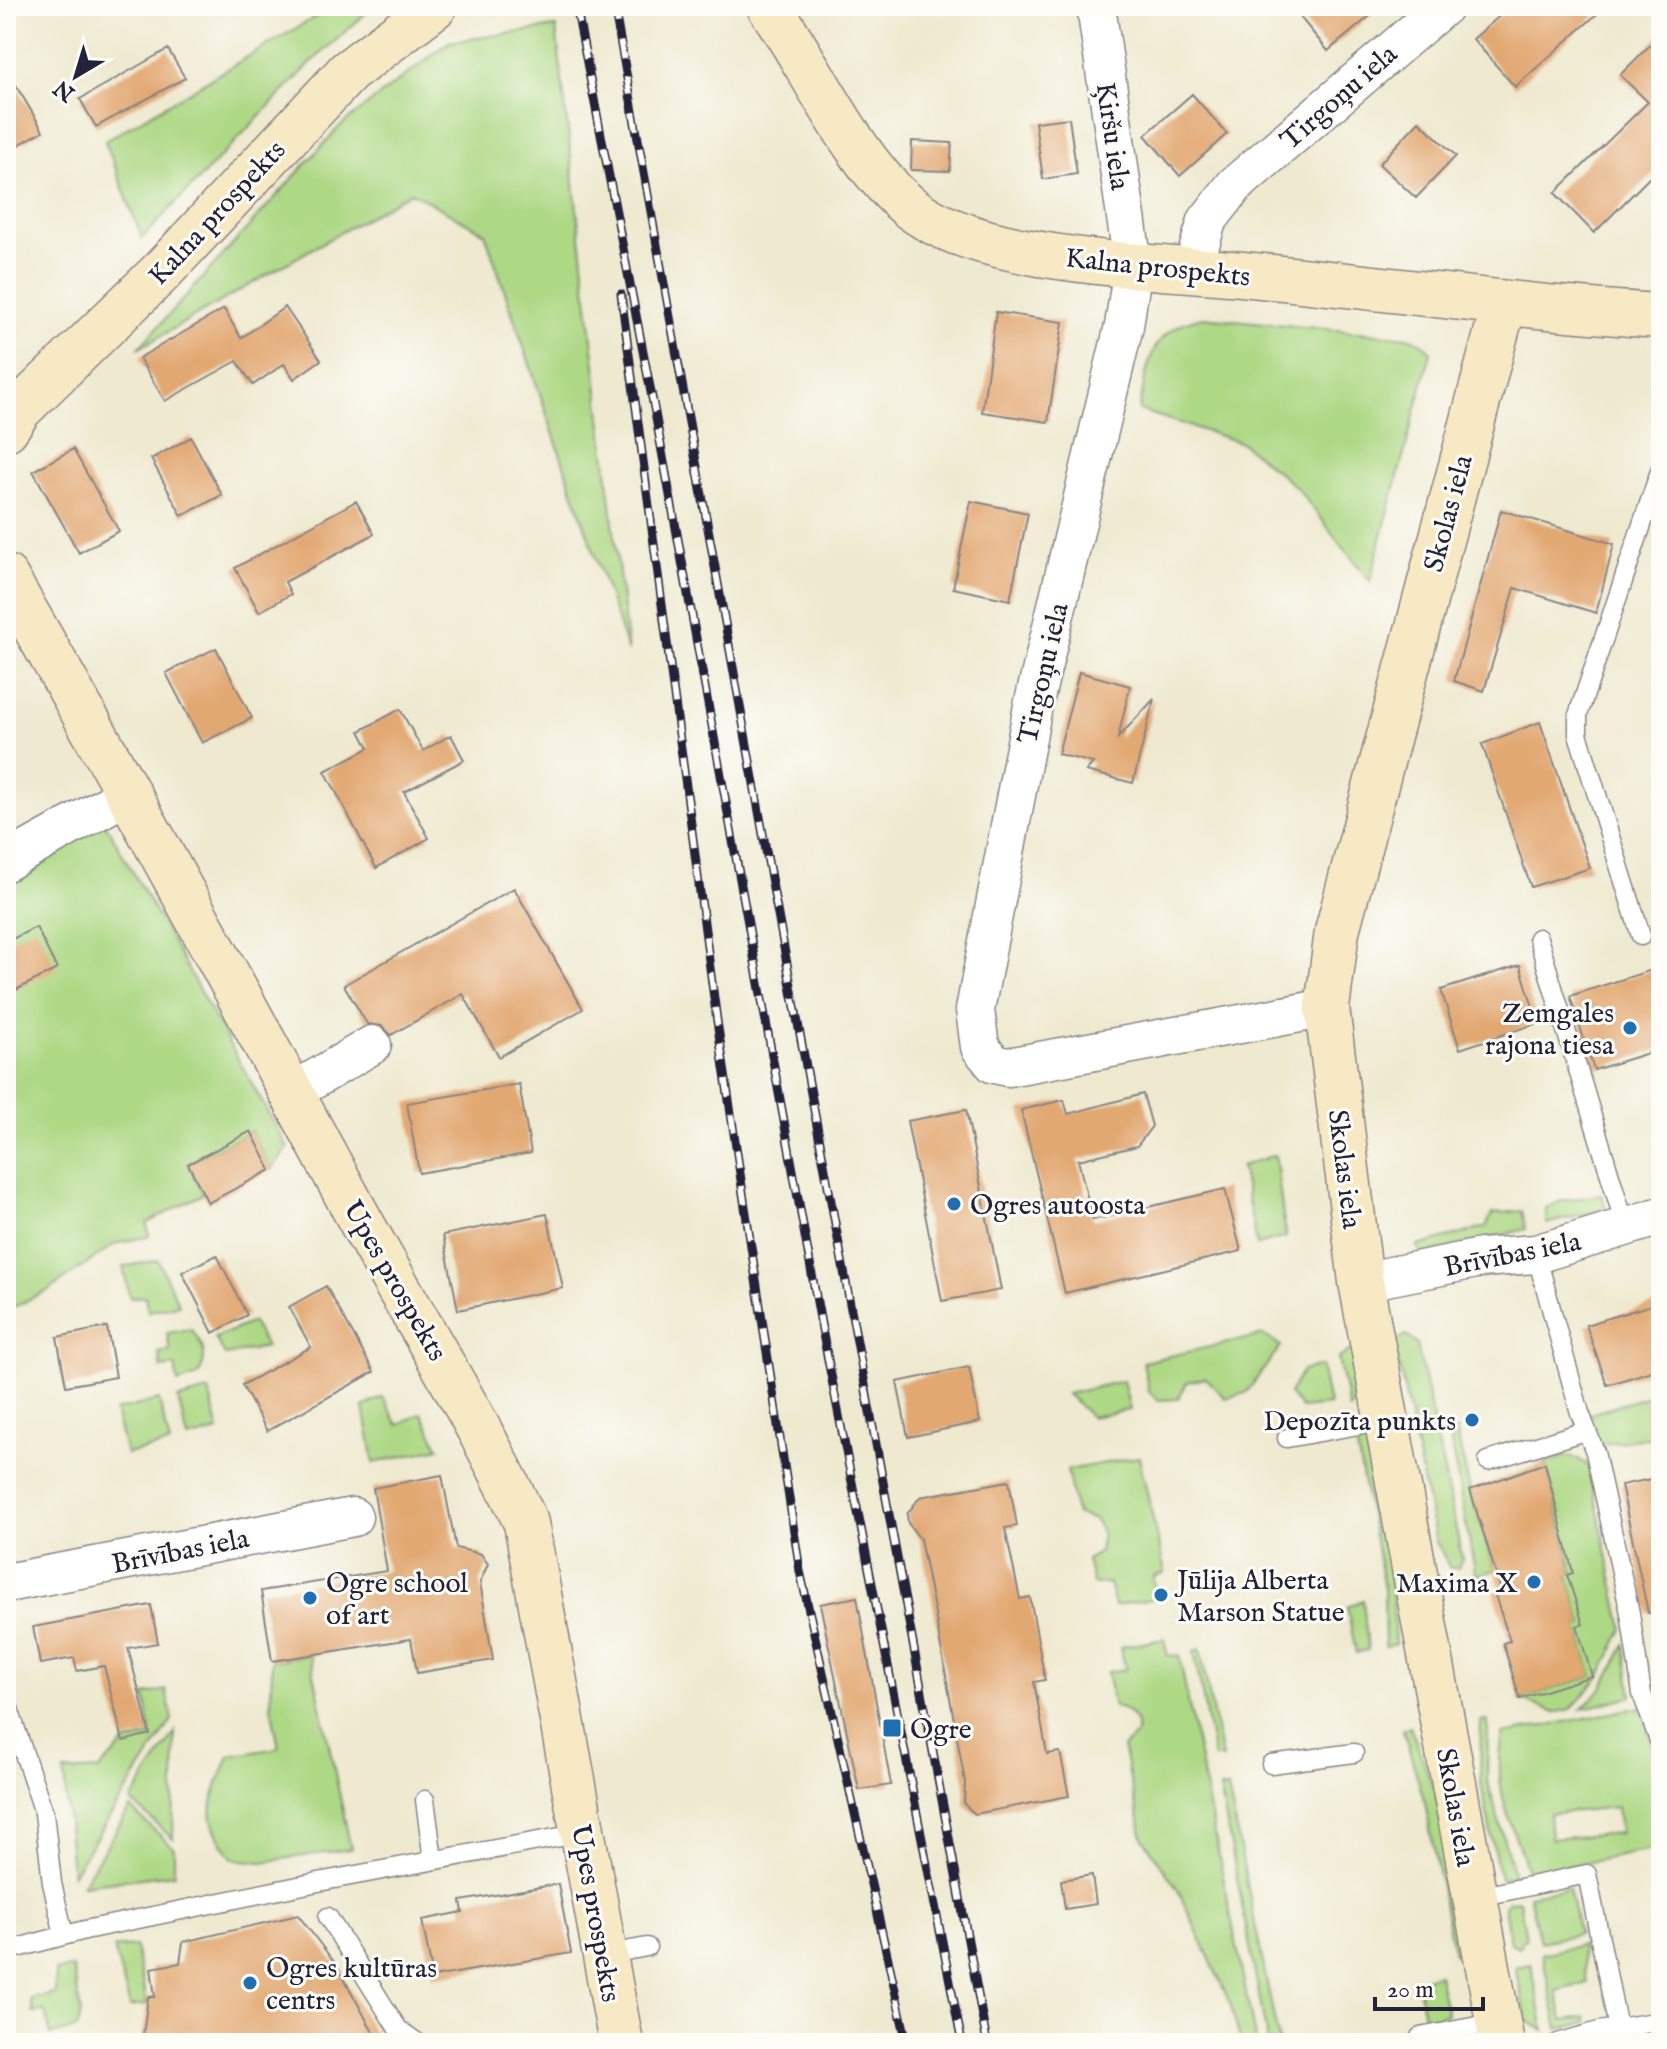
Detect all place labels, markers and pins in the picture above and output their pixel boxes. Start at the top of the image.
place label: Zemgales rajona tiesa [1485,997,1615,1064]
marker: Zemgales rajona tiesa [1621,1019,1639,1037]
place label: Ogres autoosta [970,1189,1146,1224]
marker: Ogres autoosta [945,1195,963,1213]
place label: Depozīta punkts [1263,1405,1456,1440]
marker: Depozīta punkts [1463,1411,1481,1429]
place label: Jūlija Alberta Marson Statue [1174,1564,1345,1631]
place label: Ogre school of art [326,1567,468,1634]
place label: Maxima X [1396,1567,1518,1602]
marker: Maxima X [1525,1573,1543,1591]
marker: Jūlija Alberta Marson Statue [1152,1586,1170,1604]
marker: Ogre school of art [301,1589,319,1607]
place label: Ogre [910,1713,972,1748]
marker: Ogre [881,1717,903,1739]
place label: Ogres kultūras centrs [266,1952,437,2019]
marker: Ogres kultūras centrs [241,1974,259,1992]

